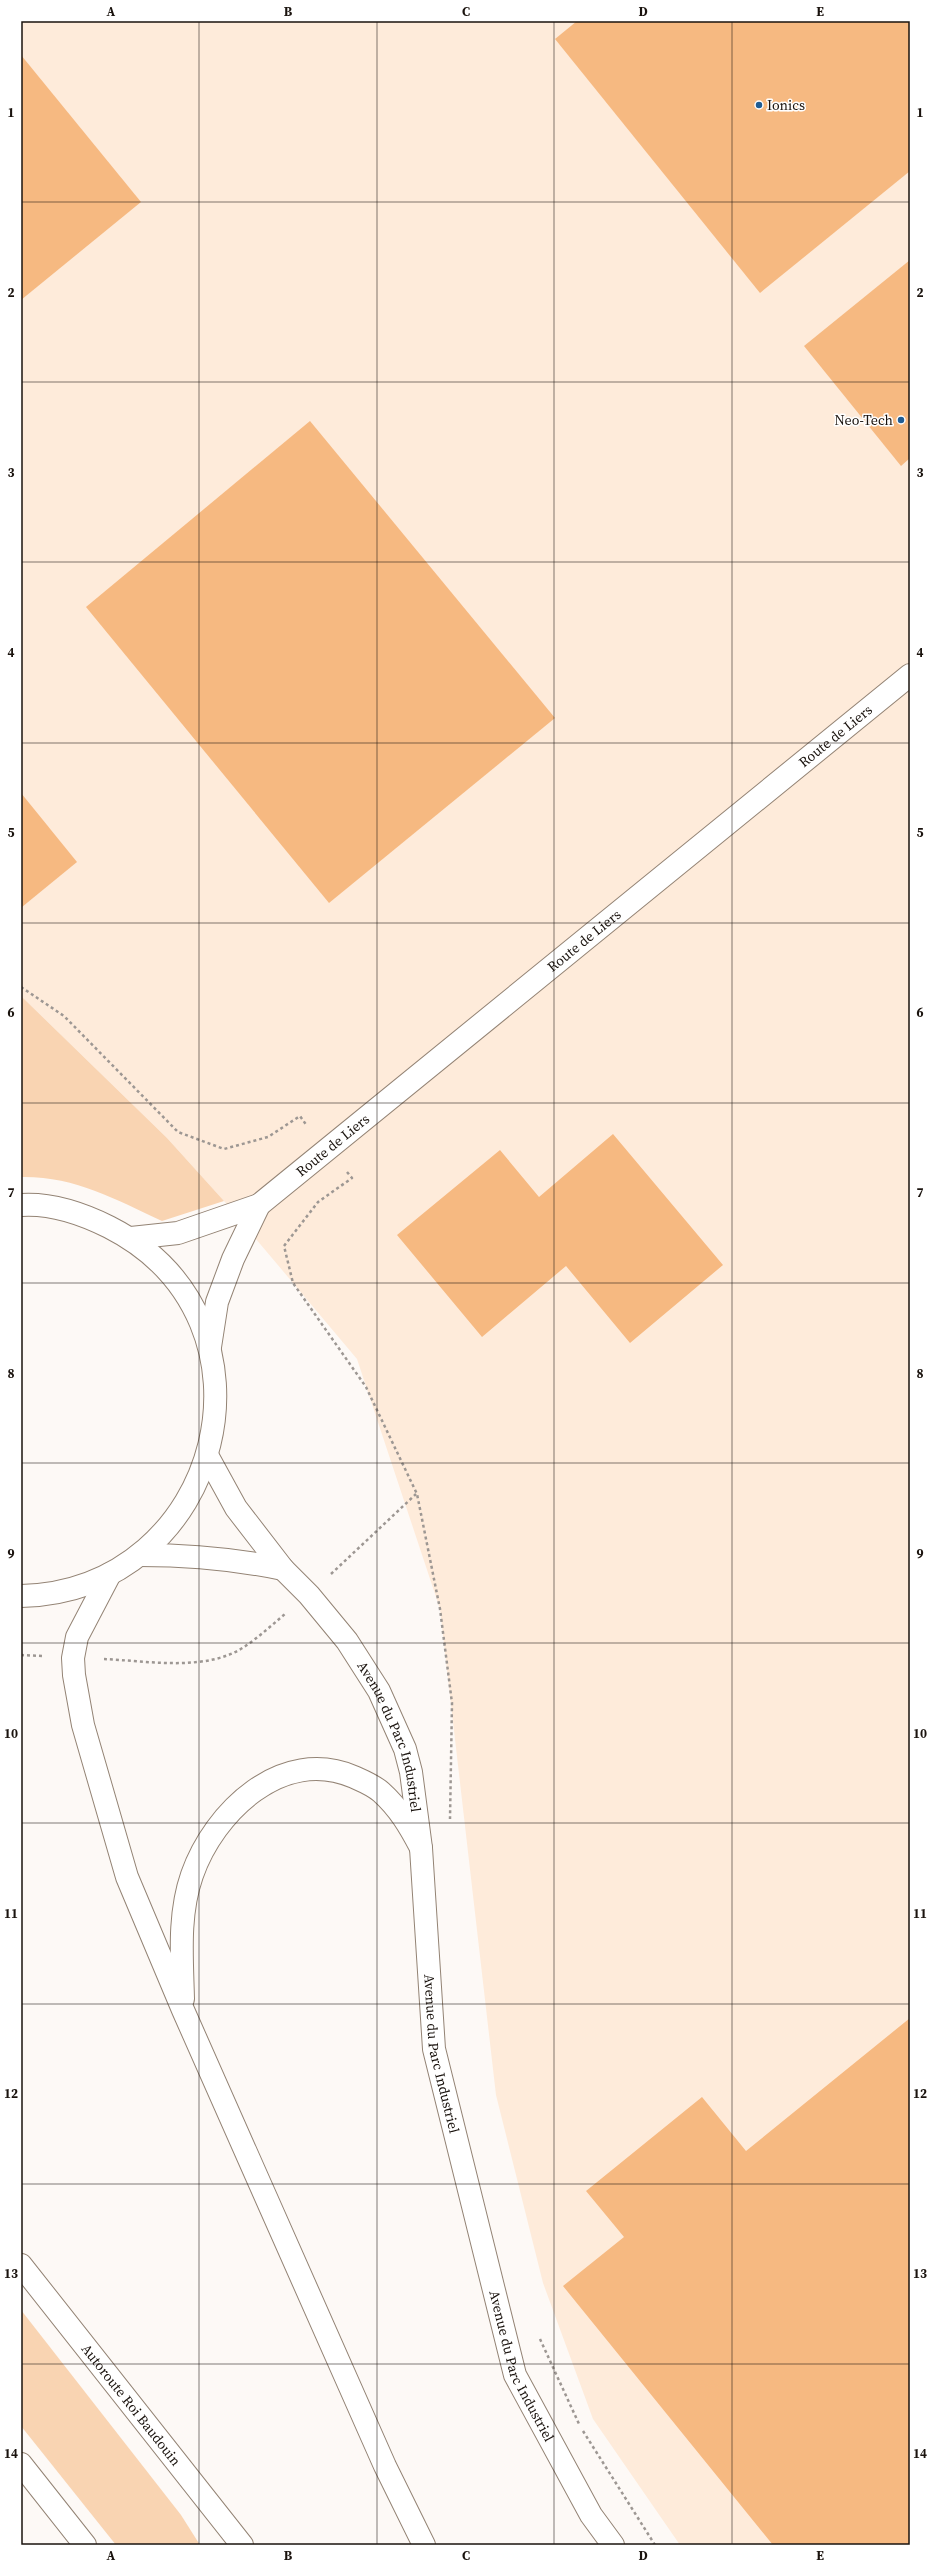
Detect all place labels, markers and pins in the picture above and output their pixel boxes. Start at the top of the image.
place label: Ionics [767,95,805,115]
marker: Ionics [754,100,764,110]
place label: Neo-Tech [834,410,893,430]
marker: Neo-Tech [896,415,906,425]

